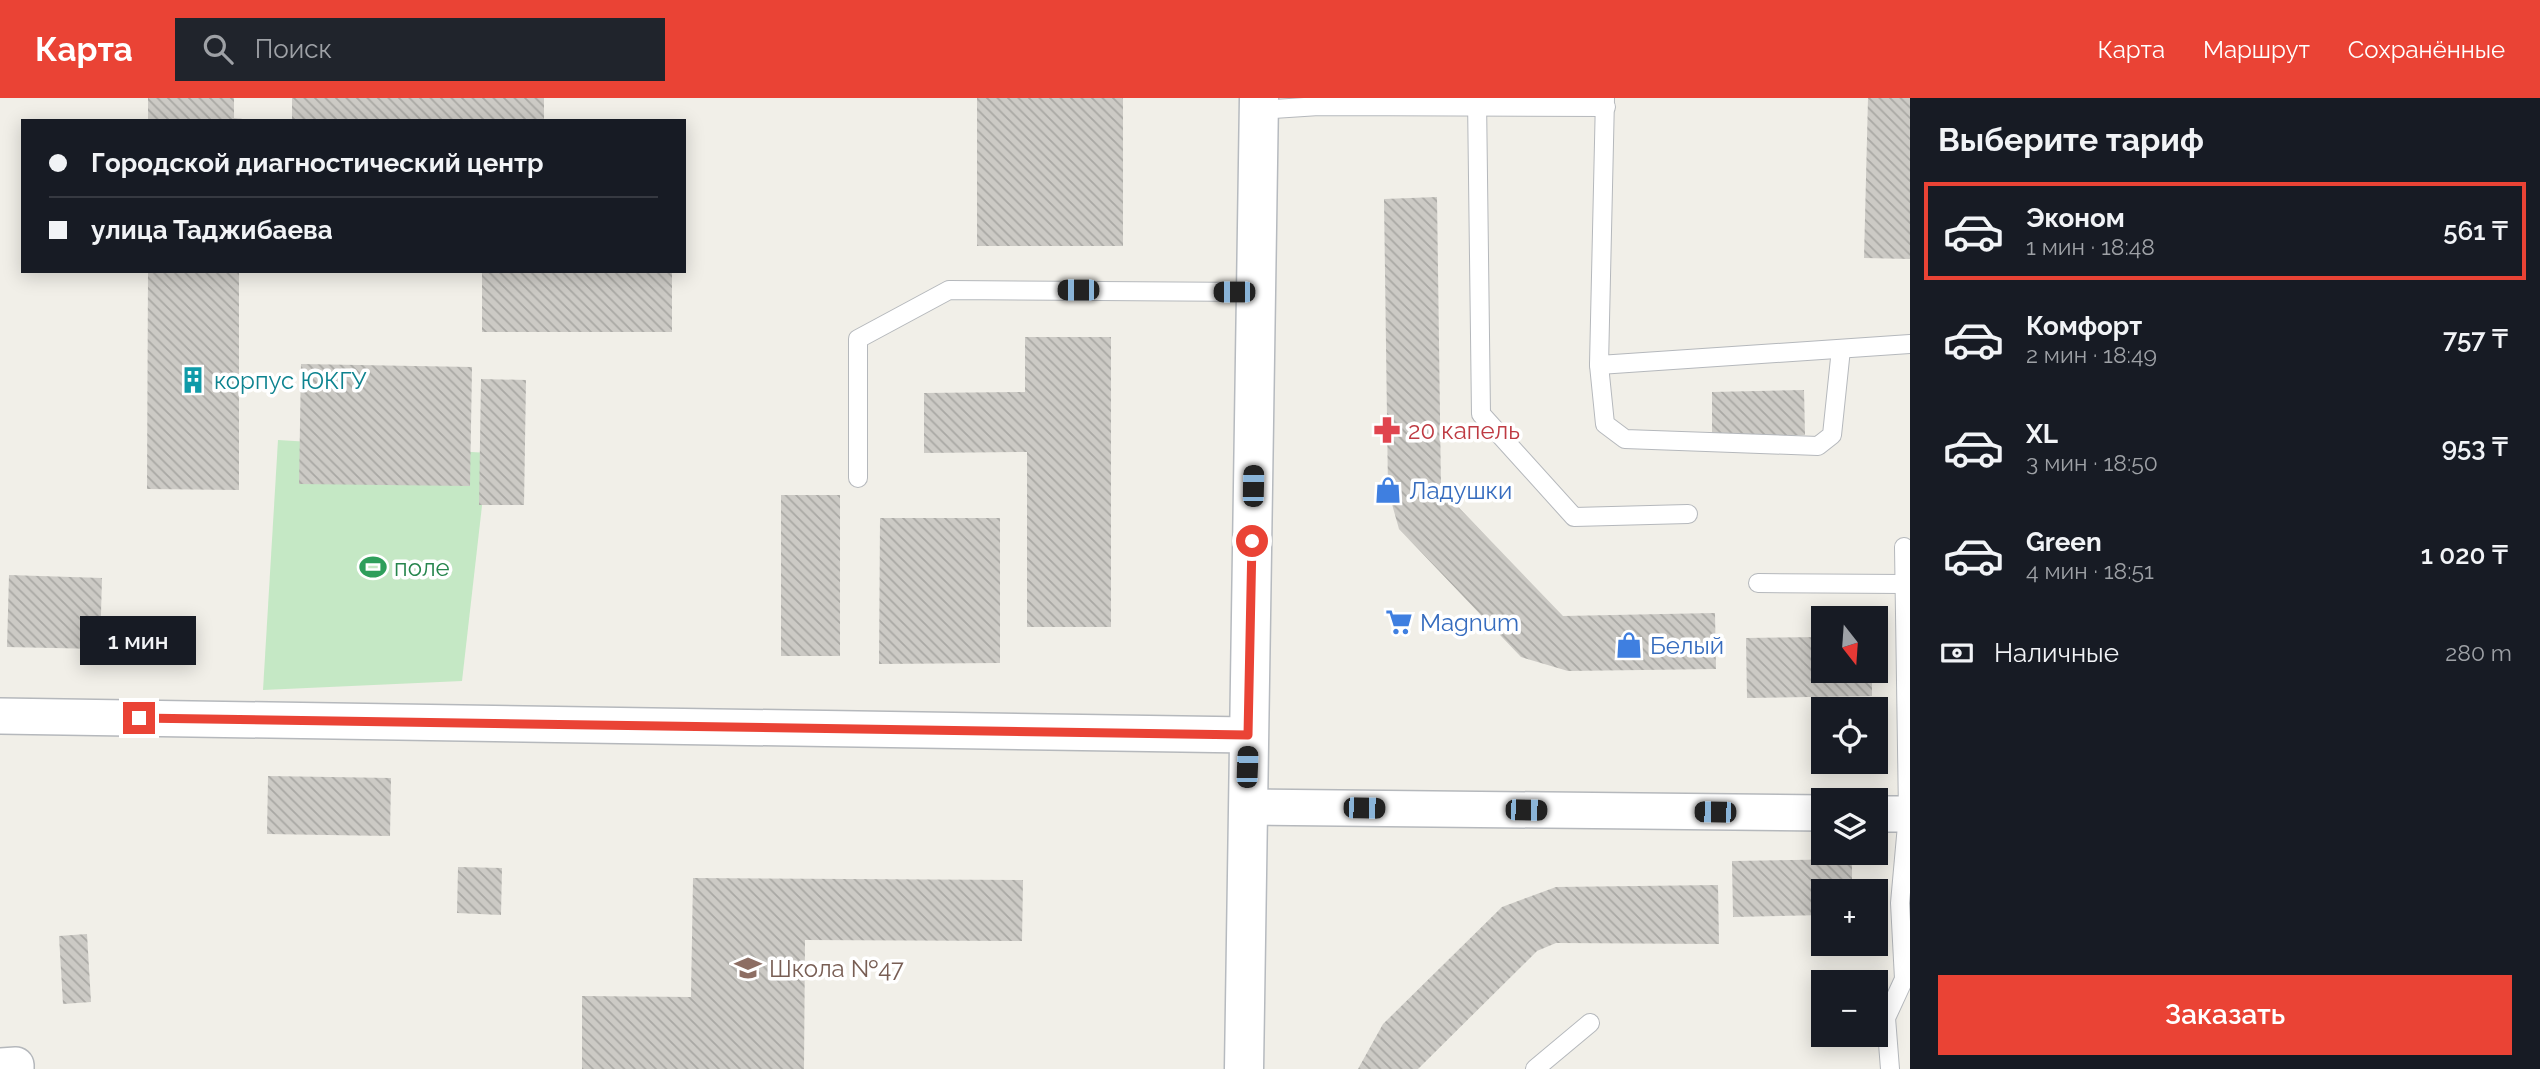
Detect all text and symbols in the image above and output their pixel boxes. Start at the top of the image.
search box [175,18,665,81]
text: Карта [35,30,133,69]
icon: search [199,30,237,68]
text: Поиск [255,34,332,64]
text: Карта [2097,35,2165,64]
text: Маршрут [2203,35,2310,64]
text: Сохранённые [2348,35,2505,64]
text: Выберите тариф [1938,121,2204,158]
text: Городской диагностический центр [91,148,543,178]
icon: car [1942,200,2005,263]
text: Эконом [2026,203,2125,233]
text: улица Таджибаева [91,215,333,245]
text: 561 ₸ [2443,216,2508,246]
text: 1 мин · 18:48 [2026,233,2155,260]
car [1058,280,1100,301]
car [1214,282,1256,303]
icon: car [1942,308,2005,371]
text: Комфорт [2026,311,2142,341]
text: 757 ₸ [2443,324,2508,354]
text: 2 мин · 18:49 [2026,341,2157,368]
building icon: корпус ЮКГУ [178,365,208,395]
place label: корпус ЮКГУ [214,366,367,395]
pharmacy icon: 20 капель [1372,415,1402,445]
place label: 20 капель [1408,416,1520,445]
icon: car [1942,416,2005,479]
text: XL [2026,419,2058,449]
text: 953 ₸ [2442,432,2508,462]
text: 3 мин · 18:50 [2026,449,2158,476]
car [1243,465,1264,507]
shop icon: Ладушки [1373,475,1403,505]
place label: Ладушки [1409,476,1512,505]
icon: car [1942,524,2005,587]
route start [1236,525,1268,557]
text: Green [2026,527,2102,557]
text: 1 020 ₸ [2421,540,2508,570]
sports icon: поле [358,552,388,582]
place label: поле [394,553,450,582]
text: 4 мин · 18:51 [2026,557,2154,584]
north arrow [1811,606,1888,682]
map controls [1811,606,1888,1047]
supermarket icon: Magnum [1384,607,1414,637]
place label: Magnum [1420,608,1519,637]
callout: 1 мин [81,616,197,666]
text: 1 мин [108,627,168,654]
shop icon: Белый [1614,630,1644,660]
place label: Белый [1650,631,1724,660]
icon: cash [1938,634,1976,672]
text: Наличные [1994,638,2119,668]
text: 280 m [2445,639,2512,666]
button: locate [1811,697,1888,774]
route end [123,702,155,734]
car [1236,746,1259,788]
button: layers [1811,788,1888,865]
car [1343,797,1386,819]
car [1505,799,1548,821]
car [1694,801,1737,823]
button: + [1811,879,1888,956]
school or university icon: Школа №47 [733,953,763,983]
place label: Школа №47 [769,954,904,983]
button: − [1811,970,1888,1047]
button: Заказать [1938,975,2512,1055]

